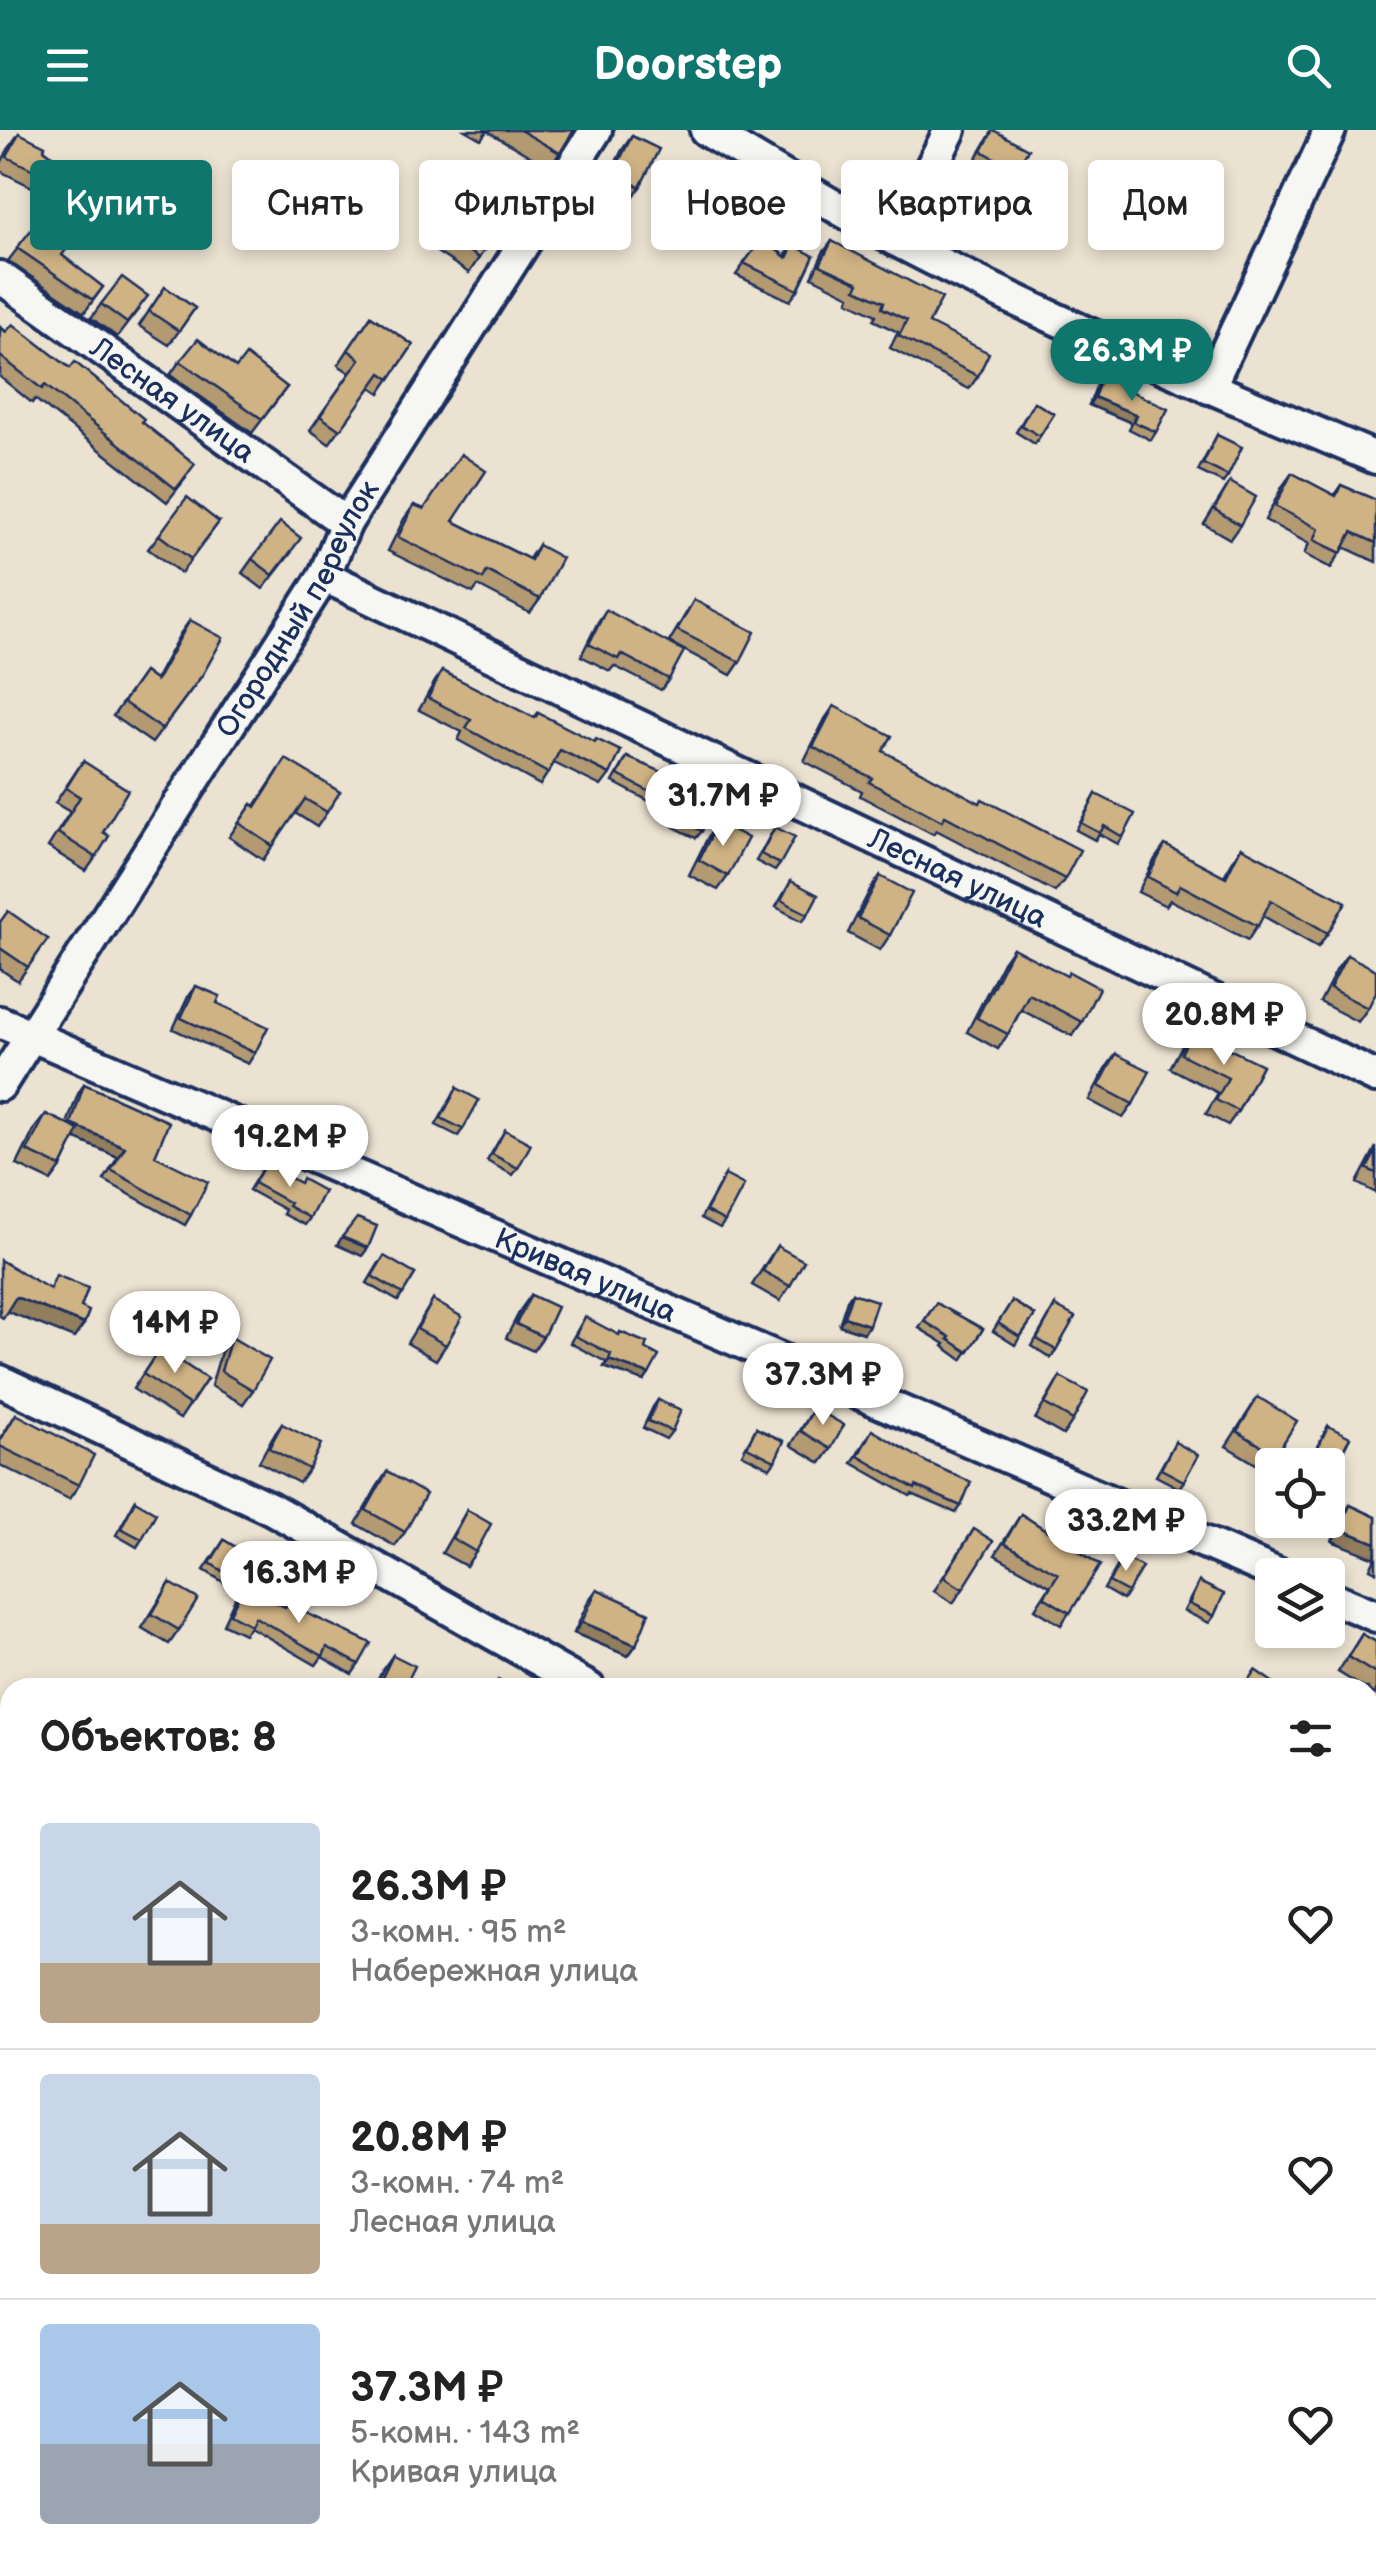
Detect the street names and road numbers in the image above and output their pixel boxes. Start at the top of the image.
street label: Лесная улица [82,329,262,471]
street label: Огородный переулок [209,474,387,744]
street label: Лесная улица [862,821,1053,937]
street label: Кривая улица [489,1221,682,1331]

